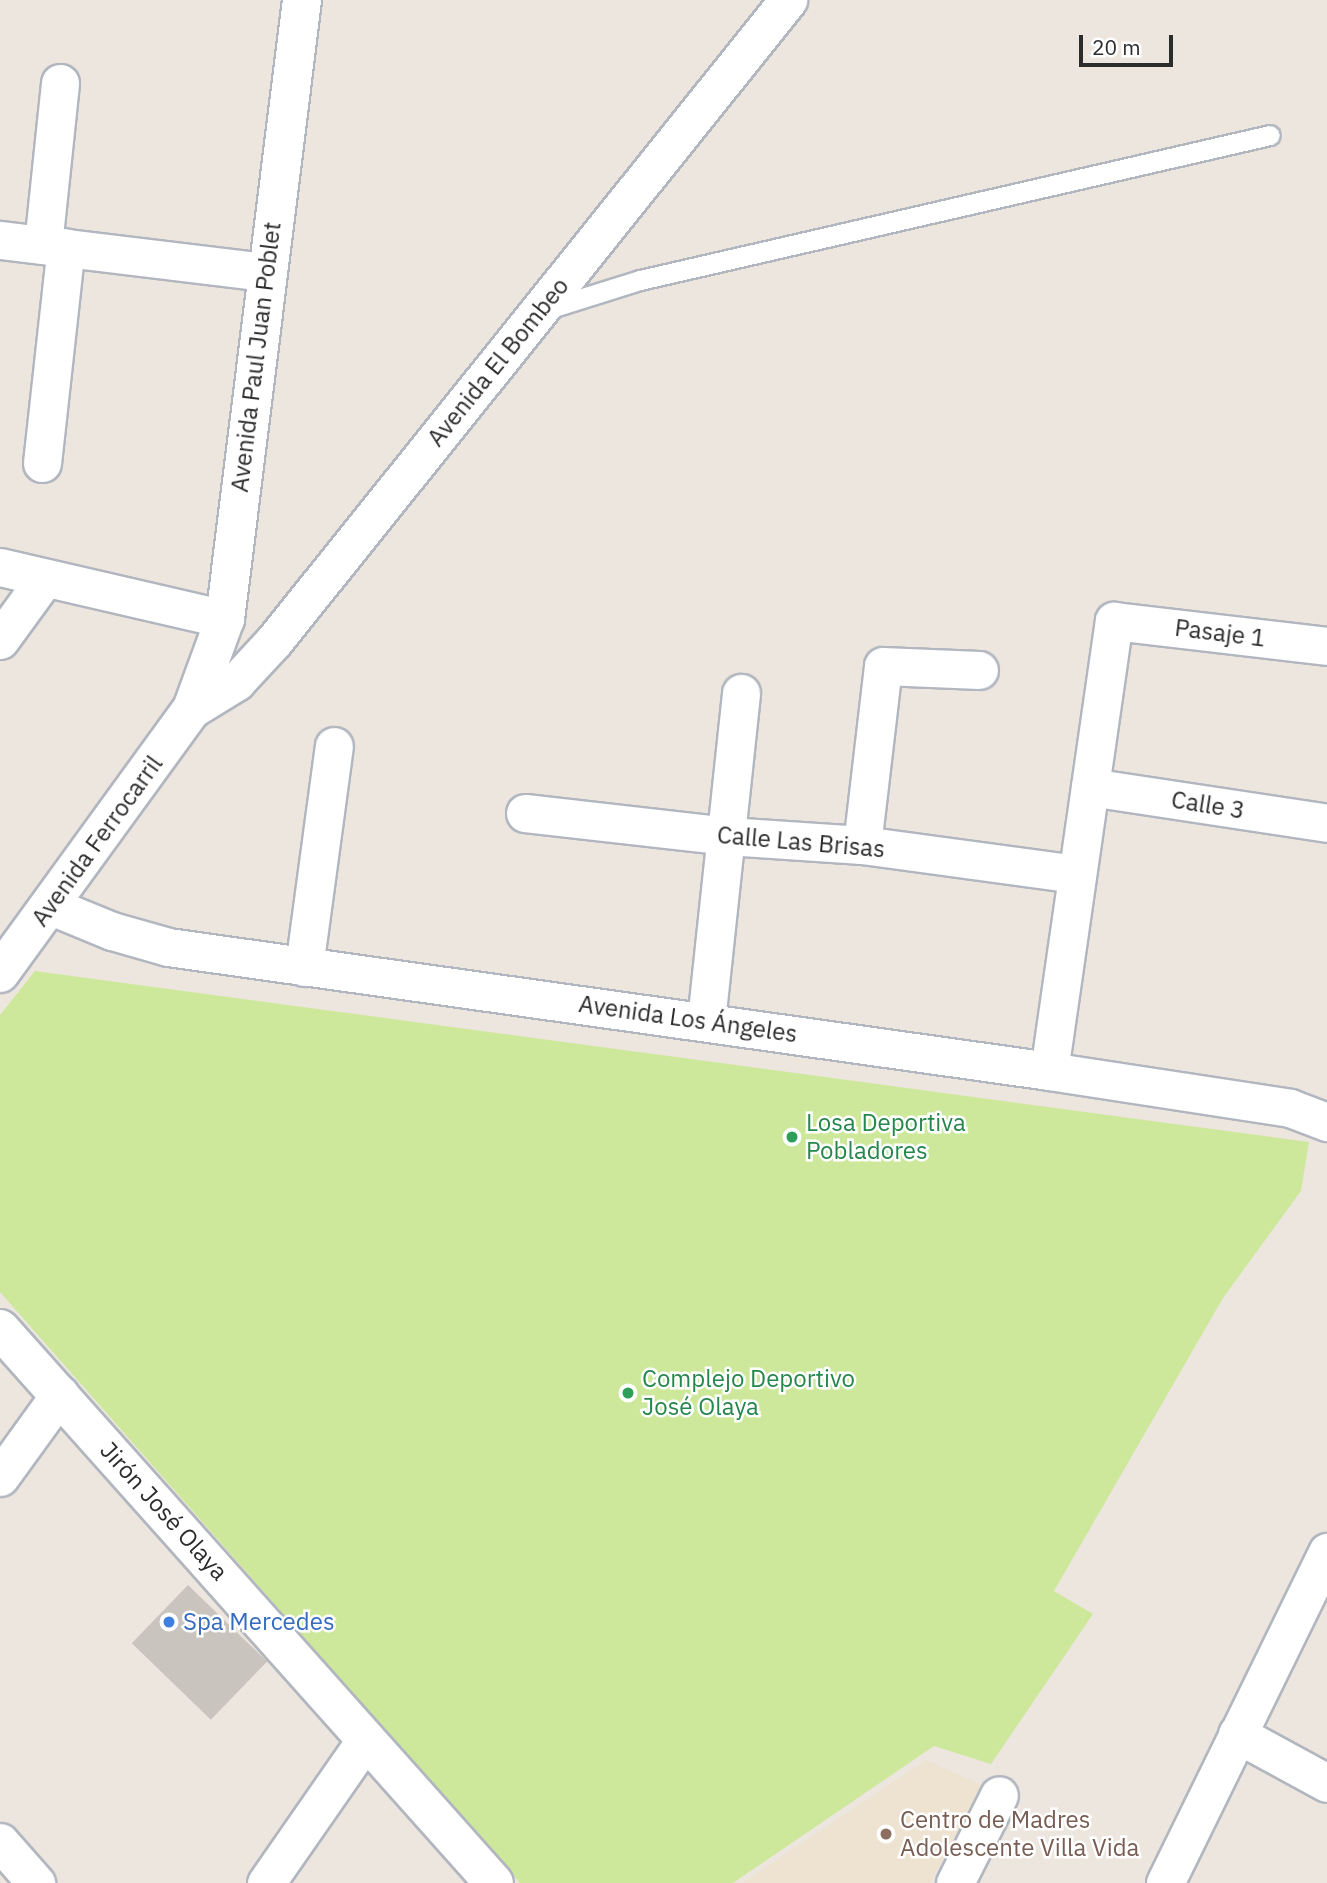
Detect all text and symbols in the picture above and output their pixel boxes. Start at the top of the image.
scale bar [1082,21,1176,65]
text: 20 m [1092,33,1141,61]
street label: Avenida Paul Juan Poblet [225,220,287,494]
street label: Avenida El Bombeo [421,272,575,452]
street label: Pasaje 1 [1173,613,1267,653]
street label: Avenida Ferrocarril [25,750,169,932]
street label: Calle 3 [1169,785,1247,825]
street label: Calle Las Brisas [716,820,886,864]
street label: Avenida Los Ángeles [577,989,799,1049]
place label: Losa Deportiva Pobladores [806,1109,966,1165]
marker: Losa Deportiva Pobladores [784,1129,800,1145]
place label: Complejo Deportivo José Olaya [642,1365,855,1421]
marker: Complejo Deportivo José Olaya [620,1385,636,1401]
street label: Jirón José Olaya [94,1436,234,1586]
place label: Spa Mercedes [183,1608,335,1636]
marker: Spa Mercedes [161,1614,177,1630]
place label: Centro de Madres Adolescente Villa Vida [900,1806,1139,1862]
marker: Centro de Madres Adolescente Villa Vida [878,1826,894,1842]

